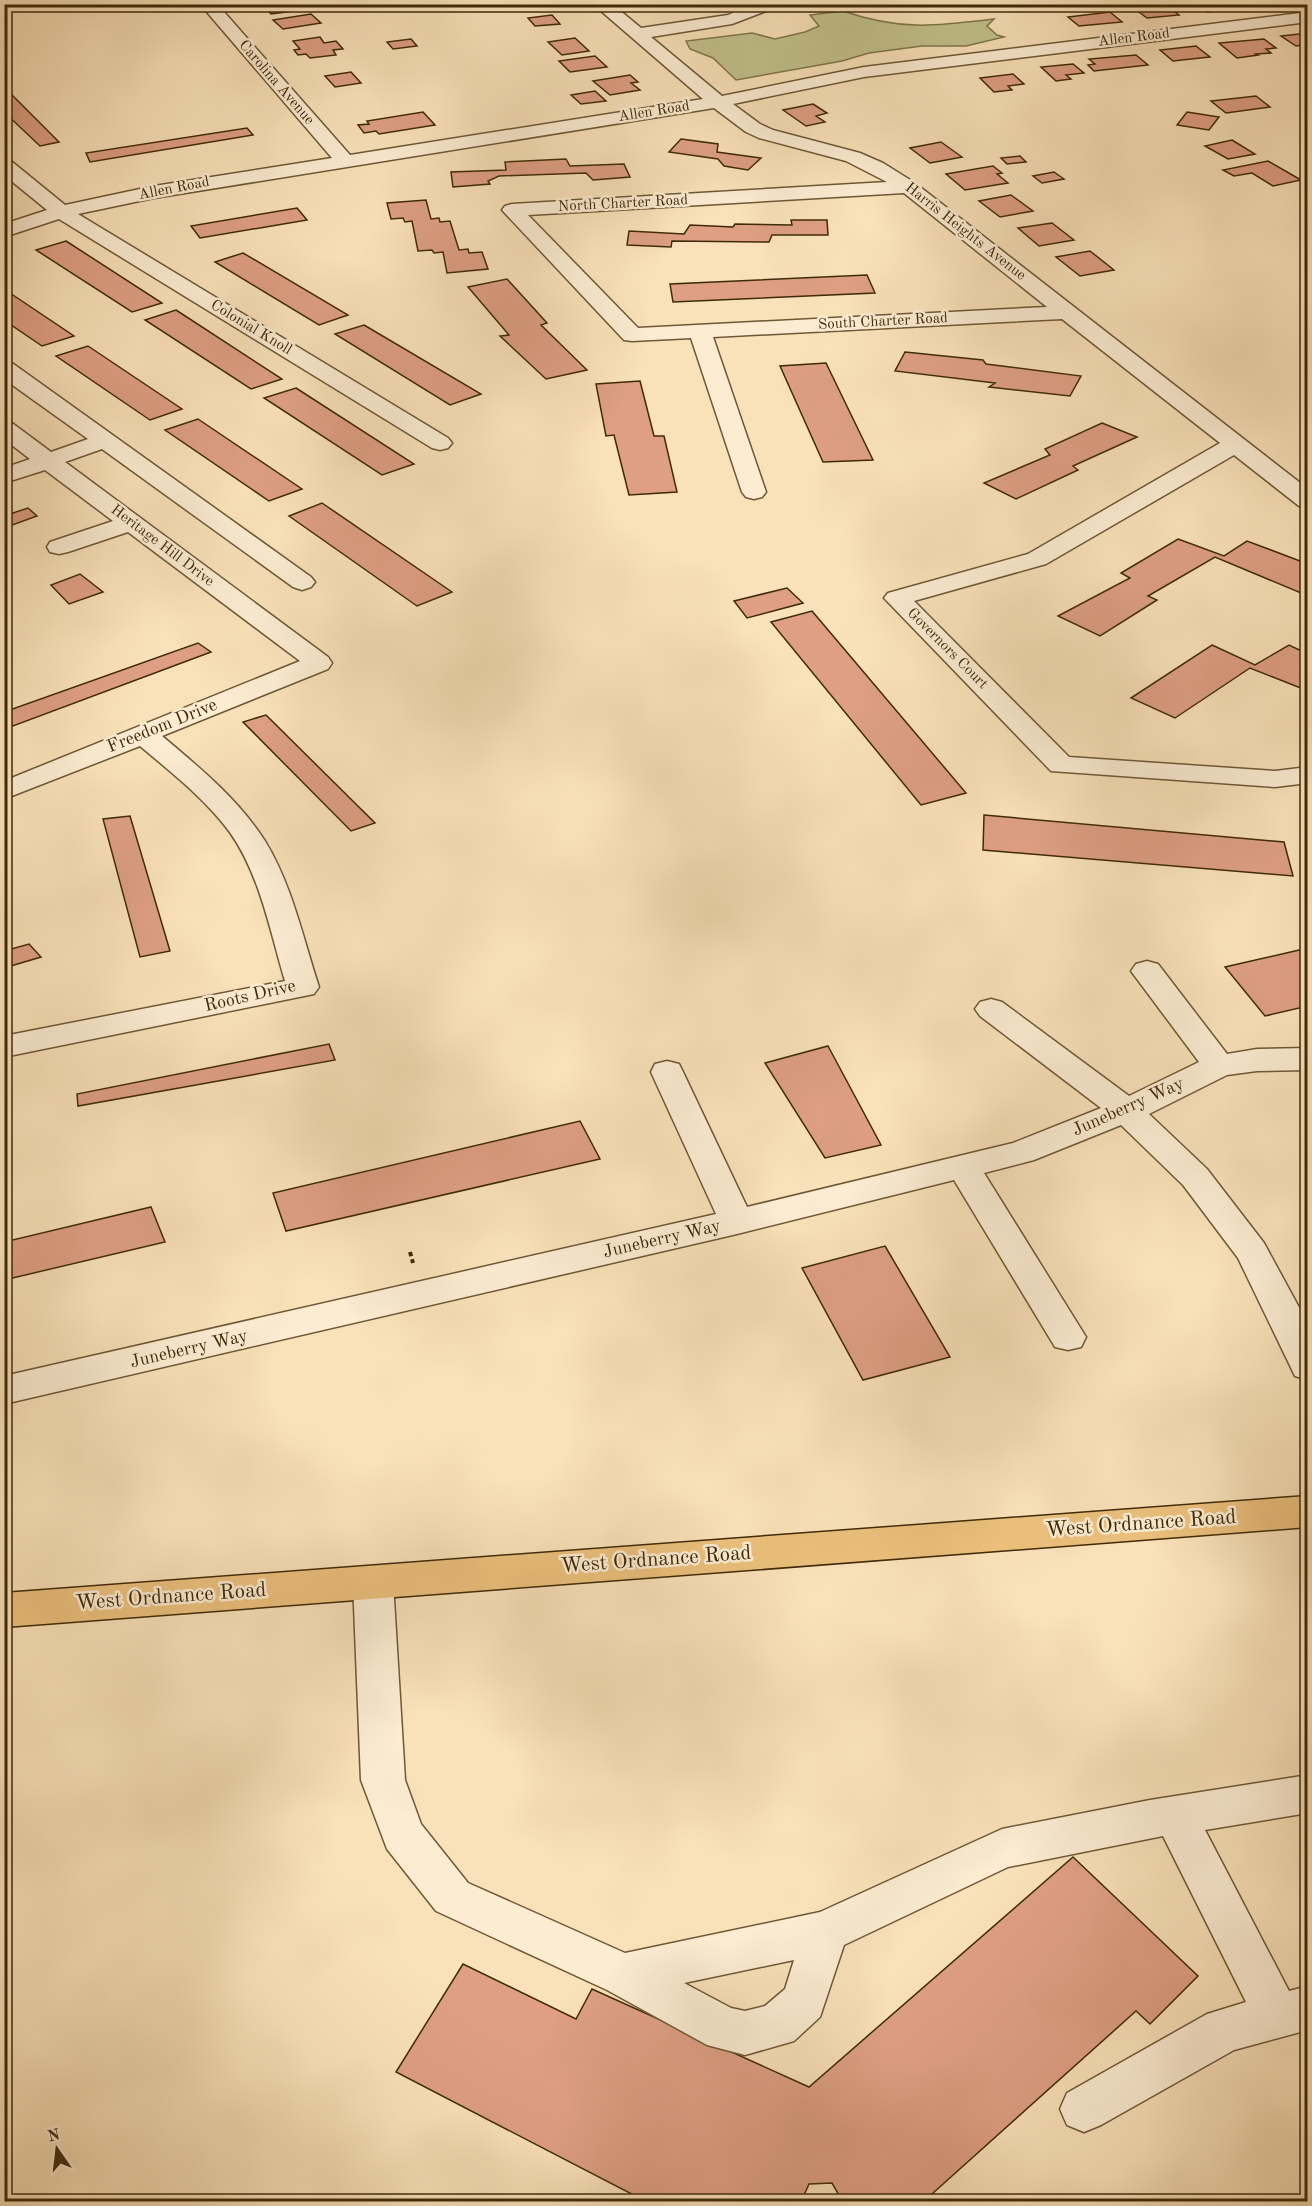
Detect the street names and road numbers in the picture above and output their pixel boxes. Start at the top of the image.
street label: Allen Road [1097,26,1171,50]
street label: Carolina Avenue [235,38,317,128]
street label: Allen Road [617,99,691,125]
street label: Allen Road [137,175,211,203]
street label: Harris Heights Avenue [902,180,1028,284]
street label: North Charter Road [557,193,689,215]
street label: Colonial Knoll [208,298,294,358]
street label: South Charter Road [818,311,948,333]
street label: Heritage Hill Drive [108,502,216,590]
street label: Governors Court [904,606,990,692]
street label: Freedom Drive [104,696,220,756]
street label: Roots Drive [203,977,297,1015]
street label: Juneberry Way [1069,1074,1187,1140]
street label: Juneberry Way [601,1217,723,1261]
street label: Juneberry Way [128,1327,250,1371]
street label: West Ordnance Road [1045,1507,1237,1541]
street label: West Ordnance Road [560,1543,752,1577]
street label: West Ordnance Road [75,1580,267,1614]

